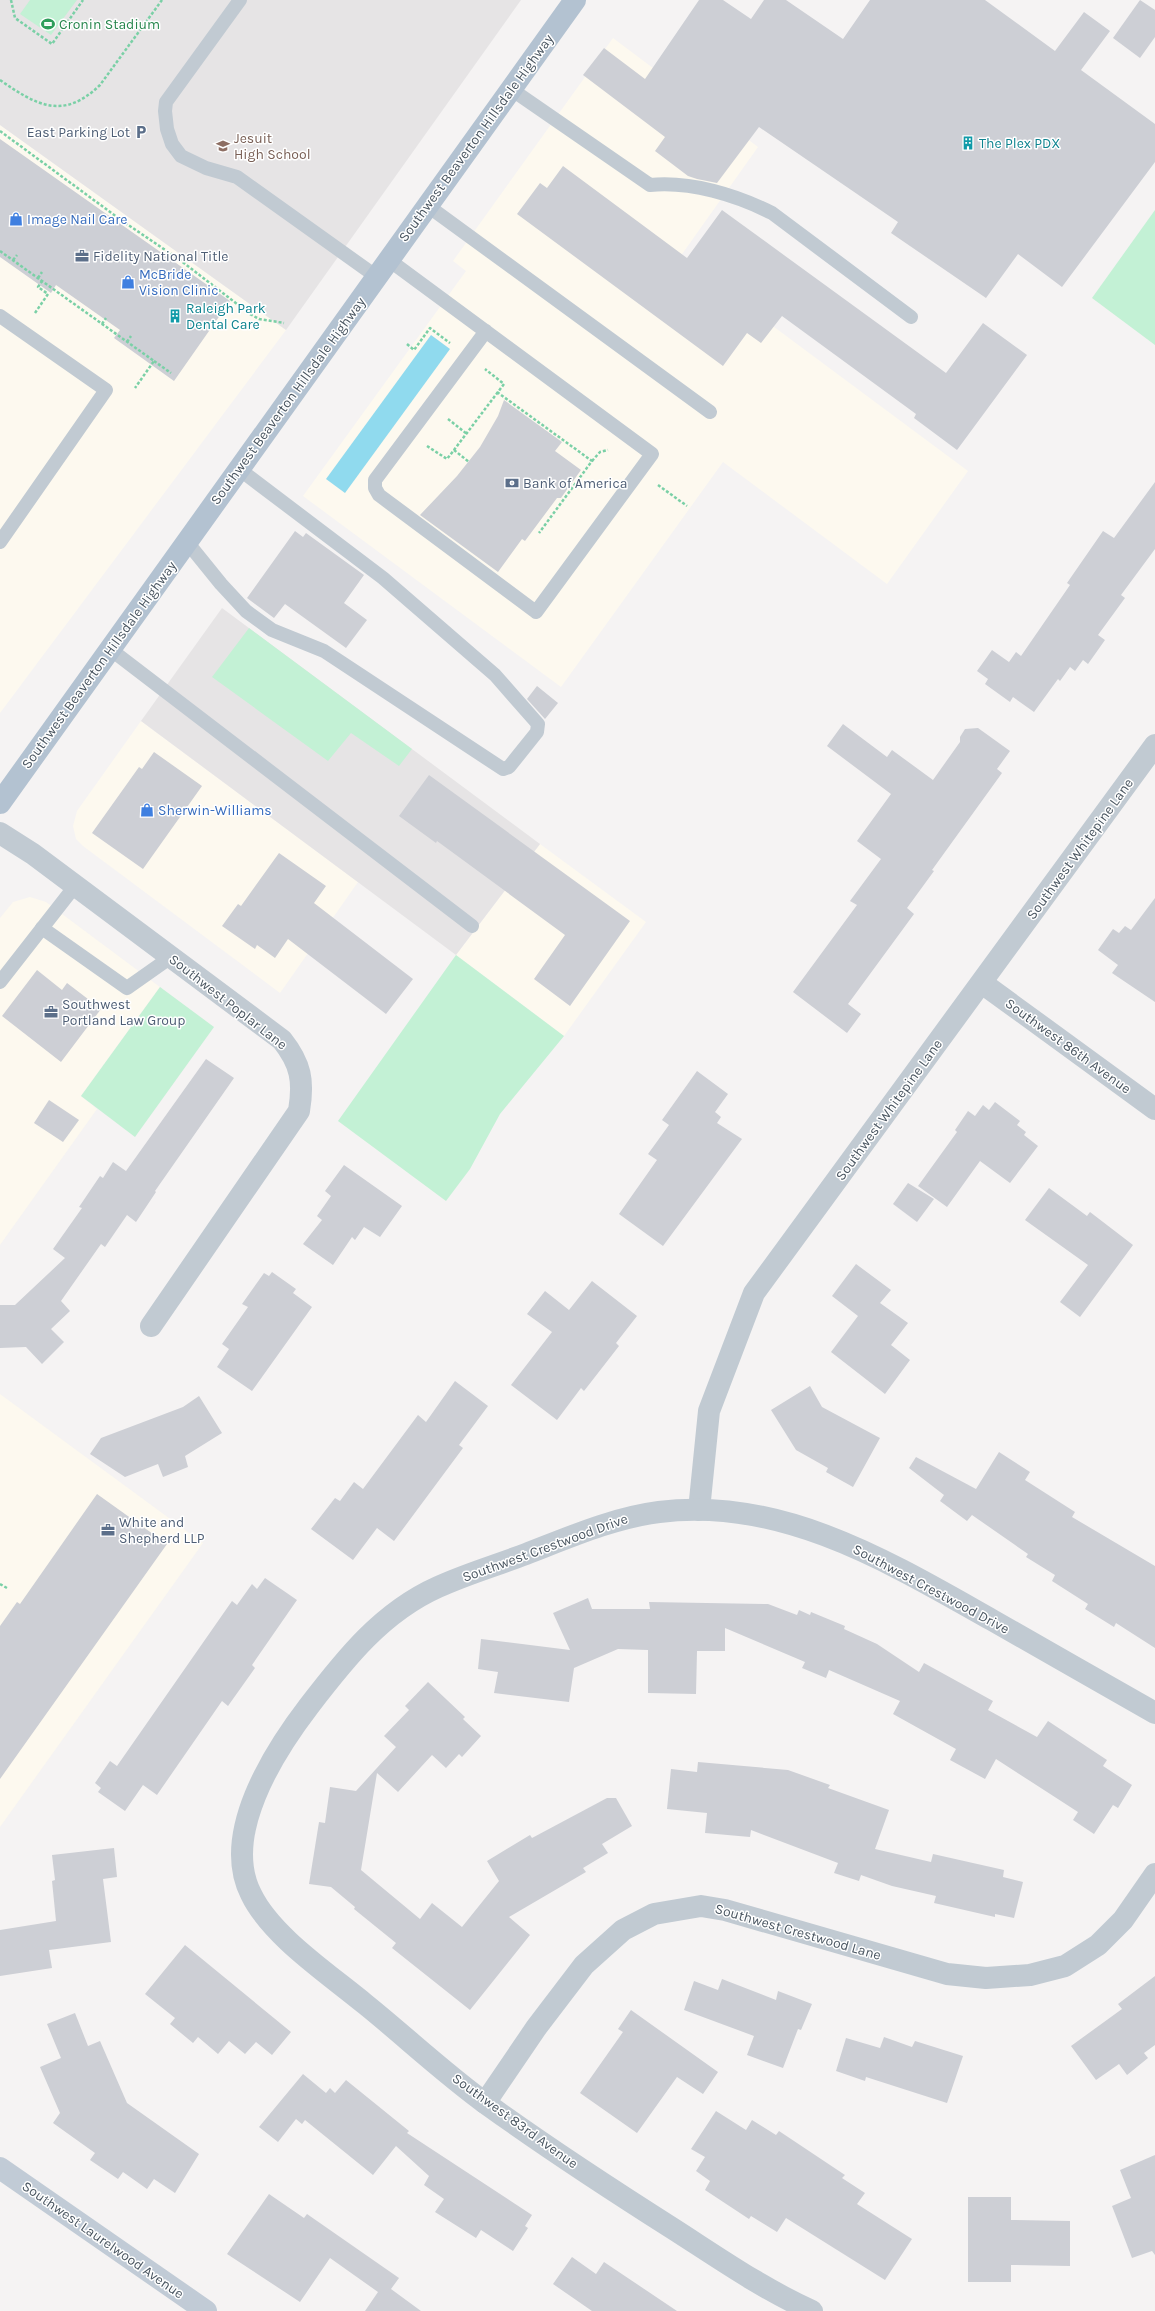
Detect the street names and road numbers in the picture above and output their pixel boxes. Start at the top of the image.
street label: Southwest Beaverton Hillsdale Highway [395,30,557,245]
street label: Southwest Beaverton Hillsdale Highway [207,293,369,508]
street label: Southwest Beaverton Hillsdale Highway [18,557,180,772]
street label: Southwest Whitepine Lane [1023,775,1137,923]
street label: Southwest Poplar Lane [166,951,290,1053]
street label: Southwest 86th Avenue [1002,995,1134,1097]
street label: Southwest Whitepine Lane [832,1036,946,1184]
street label: Southwest Crestwood Drive [460,1510,630,1586]
street label: Southwest Crestwood Drive [850,1540,1012,1638]
street label: Southwest Crestwood Lane [713,1900,883,1964]
street label: Southwest 83rd Avenue [449,2070,581,2172]
street label: Southwest Laurelwood Avenue [19,2178,187,2302]

